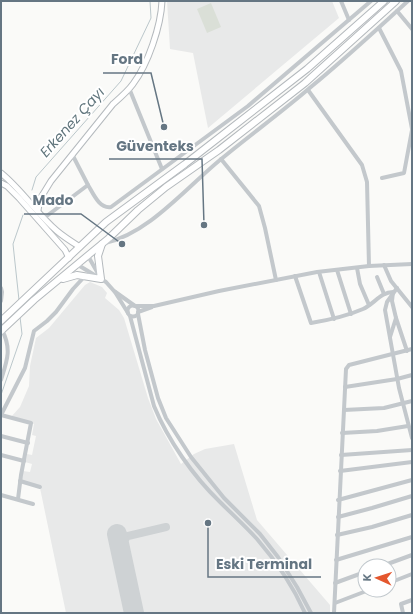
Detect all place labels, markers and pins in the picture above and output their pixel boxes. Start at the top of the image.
callout: Ford [103,47,151,73]
callout: Güventeks [109,133,202,159]
callout: Mado [24,188,81,214]
callout: Eski Terminal [208,551,321,577]

